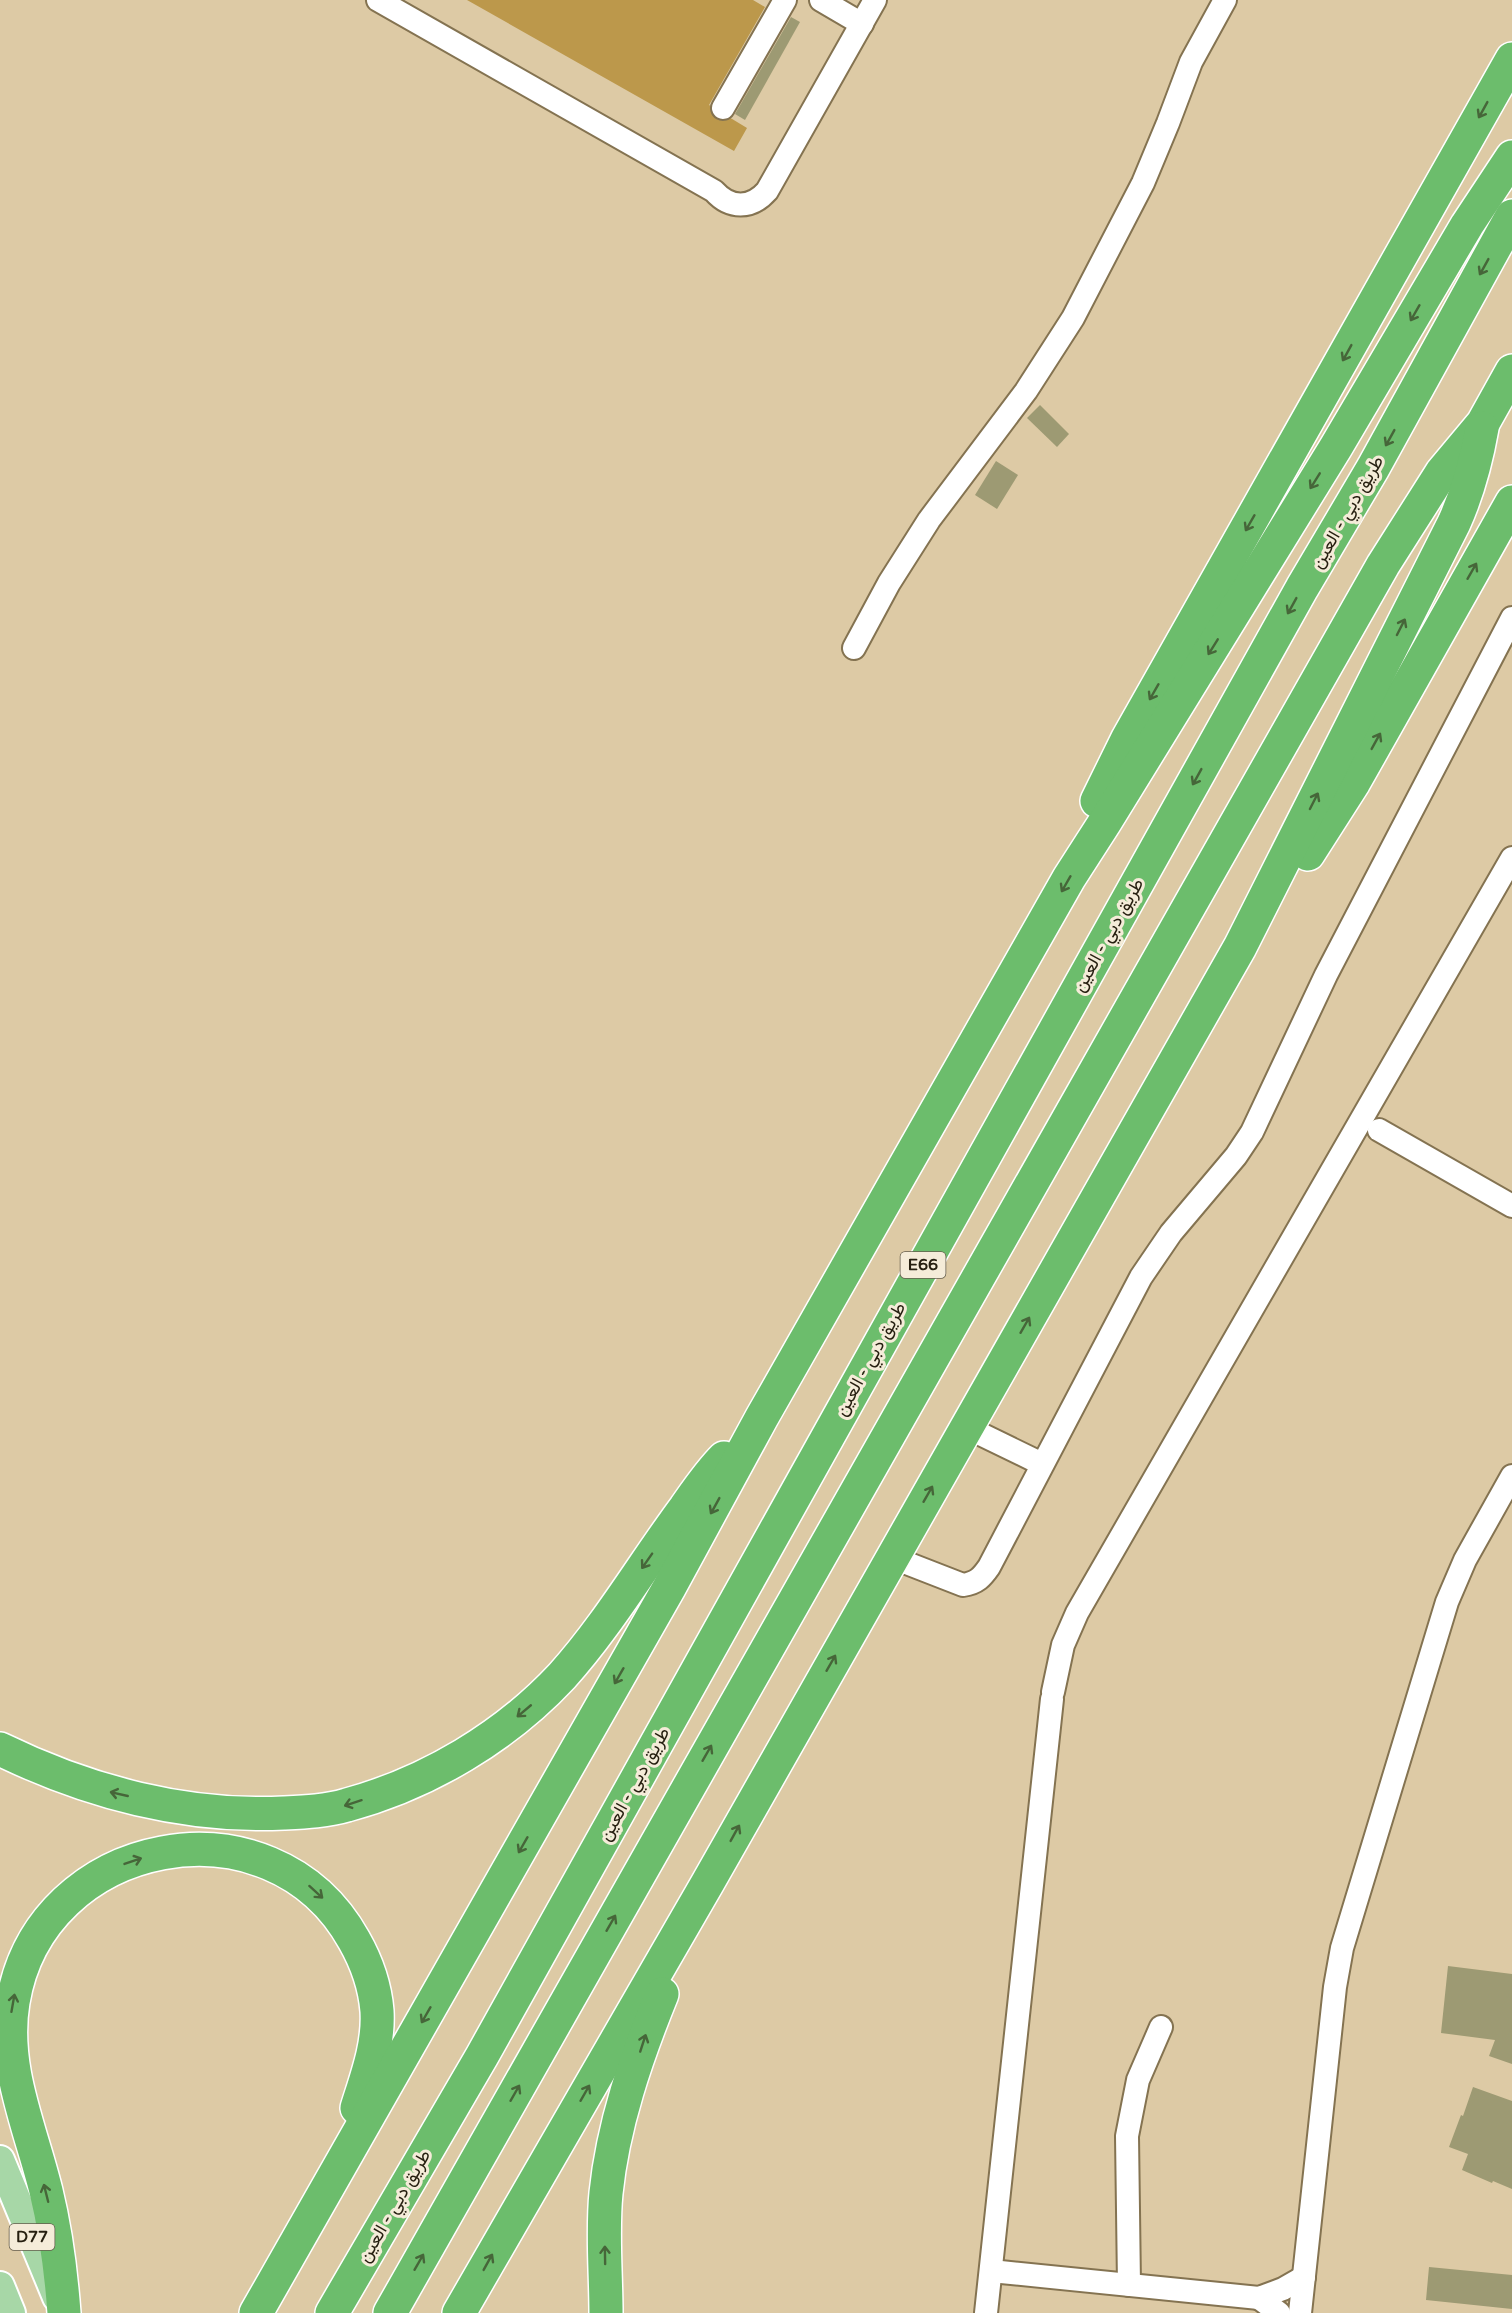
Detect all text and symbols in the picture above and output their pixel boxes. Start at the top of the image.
one-way arrow [1477,101,1489,118]
one-way arrow [1478,258,1490,275]
one-way arrow [1408,305,1420,322]
one-way arrow [1341,344,1352,362]
one-way arrow [1384,428,1395,446]
street label: طريق دبي - العين [1306,452,1392,574]
one-way arrow [1309,472,1321,489]
one-way arrow [1244,514,1256,531]
one-way arrow [1466,563,1478,580]
one-way arrow [1286,597,1298,614]
one-way arrow [1396,619,1408,637]
one-way arrow [1206,638,1218,655]
one-way arrow [1148,683,1159,701]
one-way arrow [1371,733,1383,750]
one-way arrow [1191,767,1202,785]
one-way arrow [1308,793,1320,811]
street label: طريق دبي - العين [1068,874,1152,998]
one-way arrow [1059,875,1071,892]
road number: E66 [900,1252,946,1278]
street label: طريق دبي - العين [830,1298,914,1422]
one-way arrow [1019,1316,1031,1333]
one-way arrow [922,1486,934,1503]
one-way arrow [709,1497,721,1514]
one-way arrow [641,1552,653,1568]
one-way arrow [825,1655,837,1672]
one-way arrow [613,1667,625,1684]
one-way arrow [517,1704,532,1718]
street label: طريق دبي - العين [594,1723,678,1847]
one-way arrow [702,1745,714,1762]
one-way arrow [110,1788,129,1800]
one-way arrow [344,1798,363,1809]
one-way arrow [729,1825,741,1842]
one-way arrow [516,1836,528,1853]
one-way arrow [123,1855,142,1866]
one-way arrow [308,1885,323,1899]
one-way arrow [605,1915,617,1932]
one-way arrow [8,1994,19,2013]
one-way arrow [420,2006,432,2023]
one-way arrow [638,2034,649,2053]
one-way arrow [510,2084,521,2102]
one-way arrow [580,2085,592,2102]
street label: طريق دبي - العين [353,2146,439,2268]
one-way arrow [40,2184,52,2203]
road number: D77 [9,2224,54,2250]
one-way arrow [599,2245,611,2265]
one-way arrow [413,2254,425,2271]
one-way arrow [482,2254,494,2271]

